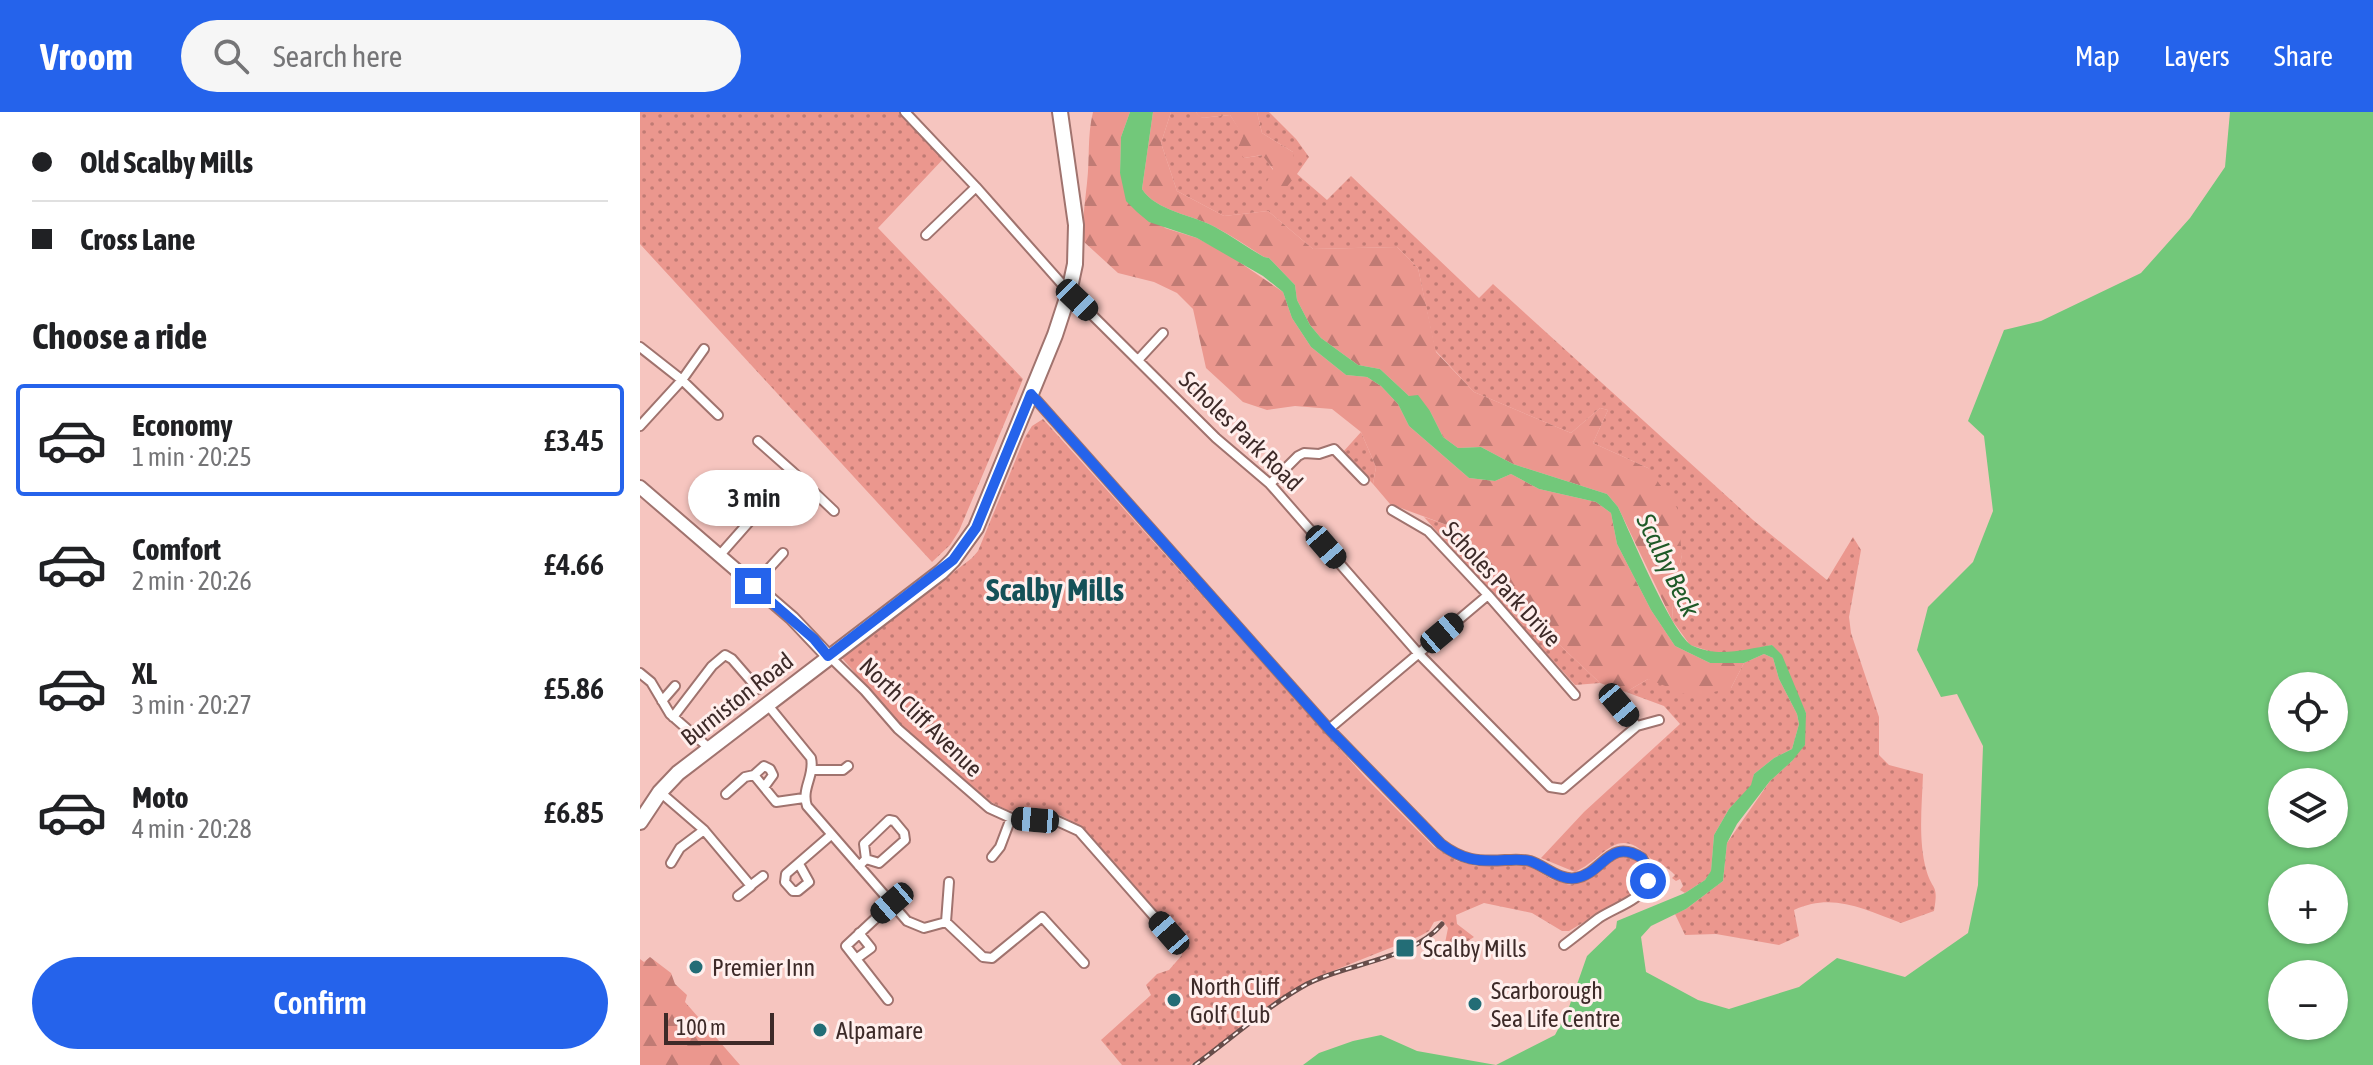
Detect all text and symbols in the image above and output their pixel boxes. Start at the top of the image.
search box [181,20,741,92]
icon: search [209,34,253,78]
text: Vroom [40,35,133,78]
text: Search here [273,39,402,73]
text: Map [2075,40,2120,72]
text: Layers [2164,40,2230,72]
text: Share [2274,40,2333,72]
text: Old Scalby Mills [80,145,253,179]
text: Cross Lane [80,222,195,256]
car [1051,275,1103,325]
text: Choose a ride [32,315,207,357]
street label: Scholes Park Road [1174,366,1308,496]
icon: car [36,404,108,476]
text: Economy [132,408,233,442]
text: £3.45 [544,423,604,457]
text: 1 min · 20:25 [132,442,252,472]
callout: 3 min [687,470,819,526]
text: 3 min [727,483,781,513]
water label: Scalby Beck [1630,508,1706,622]
street label: Scholes Park Drive [1437,516,1567,652]
car [1301,521,1351,573]
icon: car [36,528,108,600]
text: Comfort [132,532,221,566]
text: £4.66 [544,547,604,581]
text: 2 min · 20:26 [132,566,252,596]
route end [735,568,771,604]
district label: Scalby Mills [986,571,1124,608]
car [1416,608,1468,658]
street label: Burniston Road [676,647,798,751]
icon: car [36,652,108,724]
street label: North Cliff Avenue [854,652,988,782]
text: XL [132,656,157,690]
text: £5.86 [544,671,604,705]
map controls [2268,672,2348,1040]
button: locate [2268,672,2348,752]
car [1594,679,1644,731]
text: 3 min · 20:27 [132,690,252,720]
button: layers [2268,768,2348,848]
icon: car [36,776,108,848]
text: Moto [132,780,189,814]
text: £6.85 [544,795,604,829]
car [1010,806,1060,834]
text: 4 min · 20:28 [132,814,252,844]
route start [1630,863,1666,899]
button: + [2268,864,2348,944]
car [866,878,918,928]
car [1144,907,1194,959]
place label: Scalby Mills [1423,935,1527,962]
marker: Scalby Mills [1394,937,1416,959]
place label: Premier Inn [712,954,815,981]
button: Confirm [32,957,608,1049]
marker: Premier Inn [687,958,705,976]
button: − [2268,960,2348,1040]
place label: North Cliff Golf Club [1190,973,1280,1028]
place label: Scarborough Sea Life Centre [1491,977,1620,1032]
marker: North Cliff Golf Club [1165,991,1183,1009]
marker: Scarborough Sea Life Centre [1466,995,1484,1013]
scale bar [664,1009,774,1045]
text: 100 m [676,1014,726,1040]
place label: Alpamare [836,1017,923,1044]
marker: Alpamare [811,1021,829,1039]

